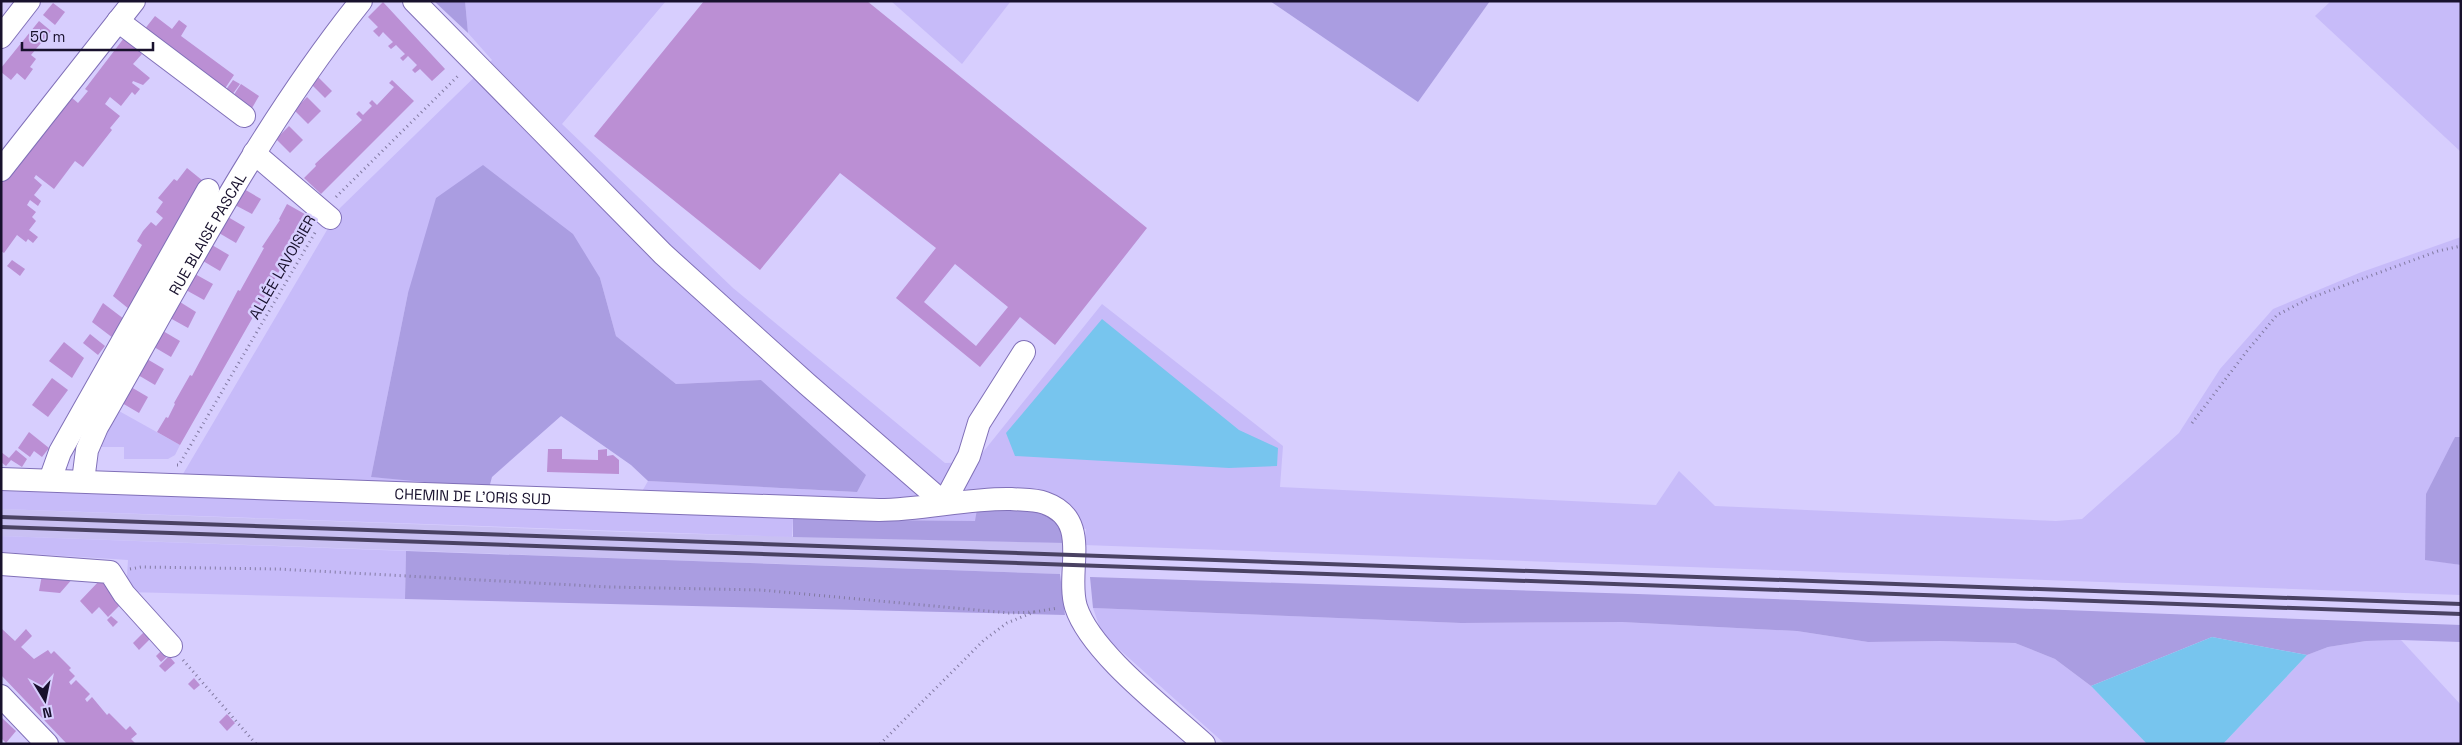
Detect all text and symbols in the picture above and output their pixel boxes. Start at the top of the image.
scale bar [22,20,154,52]
text: 50 m [30,27,65,46]
street label: RUE BLAISE PASCAL [164,169,250,298]
street label: ALLÉE LAVOISIER [245,212,319,322]
street label: CHEMIN DE L'ORIS SUD [394,483,551,508]
north arrow [20,675,70,725]
text: N [41,703,53,722]

